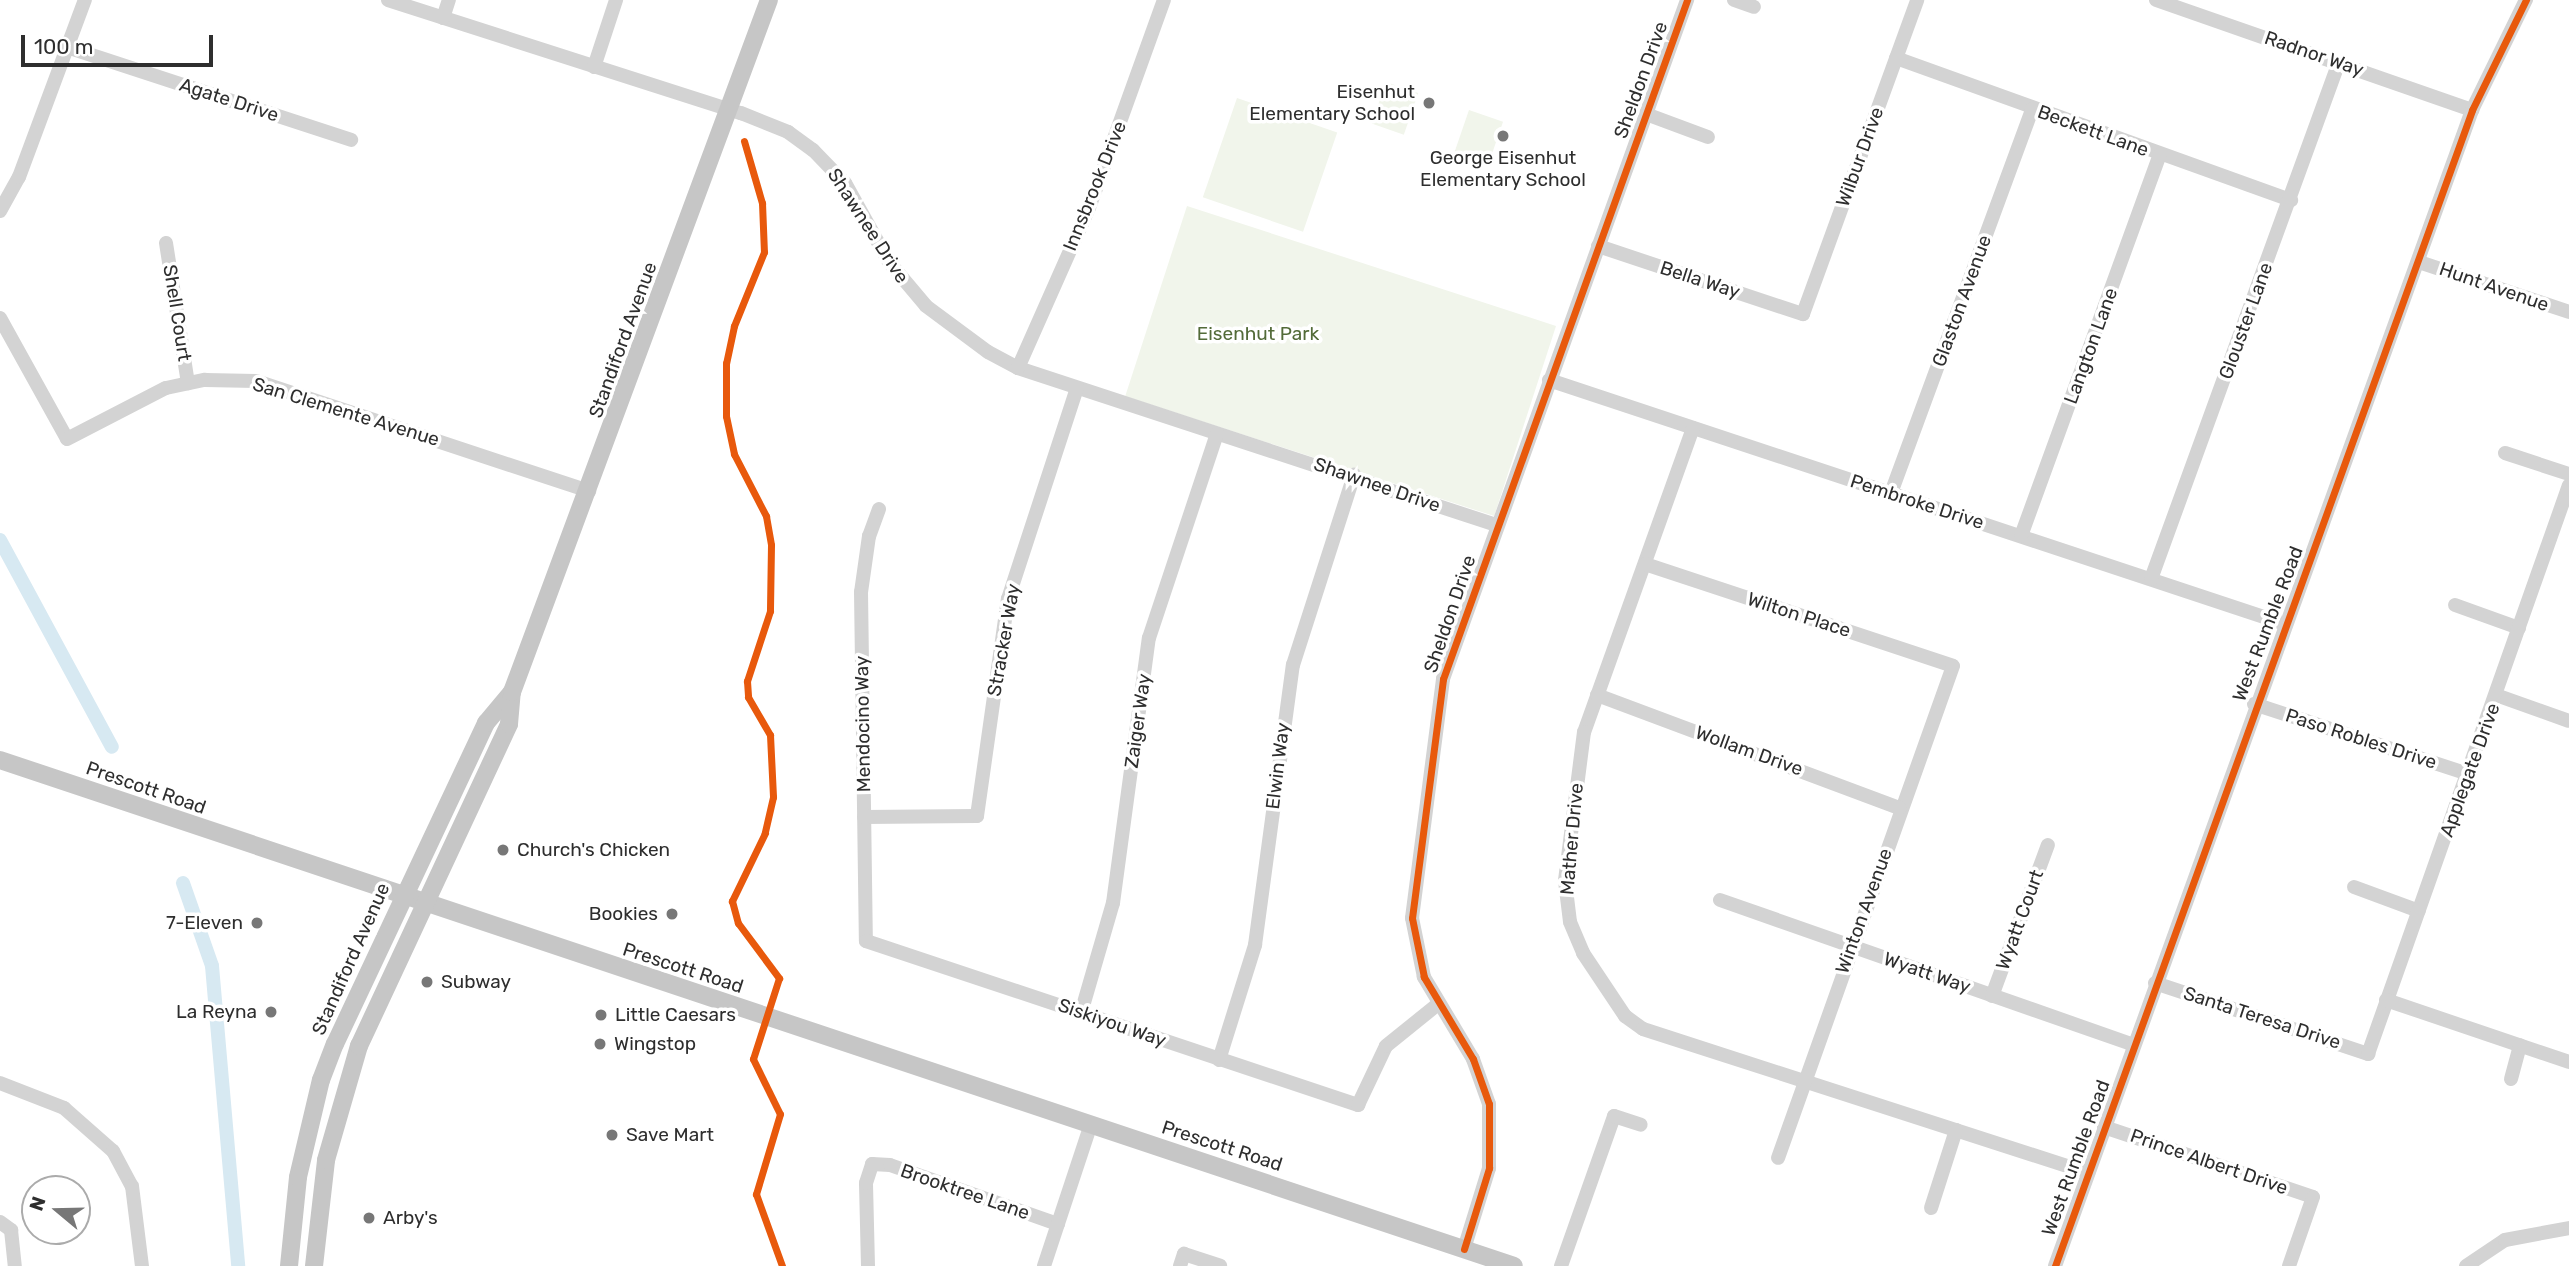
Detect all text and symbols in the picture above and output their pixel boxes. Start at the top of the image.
street label: Sheldon Drive [1609,18,1673,142]
scale bar [24,21,217,65]
street label: Radnor Way [2261,26,2367,82]
text: 100 m [34,34,93,59]
street label: Agate Drive [177,73,281,127]
place label: Eisenhut Elementary School [1249,81,1415,125]
marker: Eisenhut Elementary School [1421,95,1437,111]
street label: Beckett Lane [2034,100,2152,162]
street label: Wilbur Drive [1831,104,1889,210]
street label: Innsbrook Drive [1059,118,1131,254]
marker: George Eisenhut Elementary School [1495,128,1511,144]
place label: George Eisenhut Elementary School [1420,147,1586,191]
street label: Shawnee Drive [822,164,914,288]
street label: Glaston Avenue [1928,232,1996,370]
street label: Bella Way [1657,256,1743,304]
street label: Hunt Avenue [2436,257,2552,317]
street label: Standiford Avenue [584,259,662,421]
street label: Glouster Lane [2214,259,2278,383]
street label: Shell Court [158,263,196,363]
street label: Langton Lane [2059,285,2123,407]
park label: Eisenhut Park [1197,323,1319,345]
street label: San Clemente Avenue [250,373,442,451]
street label: Shawnee Drive [1311,453,1443,517]
street label: Pembroke Drive [1847,470,1987,534]
street label: West Rumble Road [2228,543,2308,705]
street label: Sheldon Drive [1419,552,1481,676]
street label: Stracker Way [983,582,1025,698]
street label: Wilton Place [1744,588,1854,642]
street label: Mendocino Way [850,655,876,793]
street label: Zaiger Way [1120,672,1156,770]
street label: Applegate Drive [2435,700,2505,840]
street label: Paso Robles Drive [2283,704,2439,774]
street label: Elwin Way [1261,721,1295,811]
street label: Wollam Drive [1692,721,1806,781]
street label: Prescott Road [83,757,209,819]
street label: Mather Drive [1556,782,1588,896]
place label: Church's Chicken [517,839,670,861]
marker: Church's Chicken [495,842,511,858]
street label: Winton Avenue [1831,845,1897,977]
street label: Wyatt Court [1991,867,2049,973]
street label: Standiford Avenue [307,879,395,1039]
place label: Bookies [589,903,658,925]
marker: Bookies [664,906,680,922]
place label: 7-Eleven [166,912,243,934]
marker: 7-Eleven [249,915,265,931]
street label: Prescott Road [620,938,746,998]
street label: Wyatt Way [1880,947,1974,999]
place label: Subway [441,971,511,993]
marker: Subway [419,974,435,990]
street label: Santa Teresa Drive [2180,982,2344,1054]
street label: Siskiyou Way [1055,994,1169,1052]
place label: La Reyna [176,1001,257,1023]
marker: La Reyna [263,1004,279,1020]
place label: Little Caesars [615,1004,736,1026]
marker: Little Caesars [593,1007,609,1023]
place label: Wingstop [614,1033,696,1055]
marker: Wingstop [592,1036,608,1052]
street label: West Rumble Road [2037,1077,2115,1239]
street label: Prescott Road [1159,1116,1285,1176]
place label: Save Mart [626,1124,714,1146]
street label: Prince Albert Drive [2127,1124,2291,1200]
marker: Save Mart [604,1127,620,1143]
street label: Brooktree Lane [897,1159,1033,1225]
north arrow [21,1175,91,1245]
text: N [24,1193,51,1214]
place label: Arby's [383,1207,438,1229]
marker: Arby's [361,1210,377,1226]

